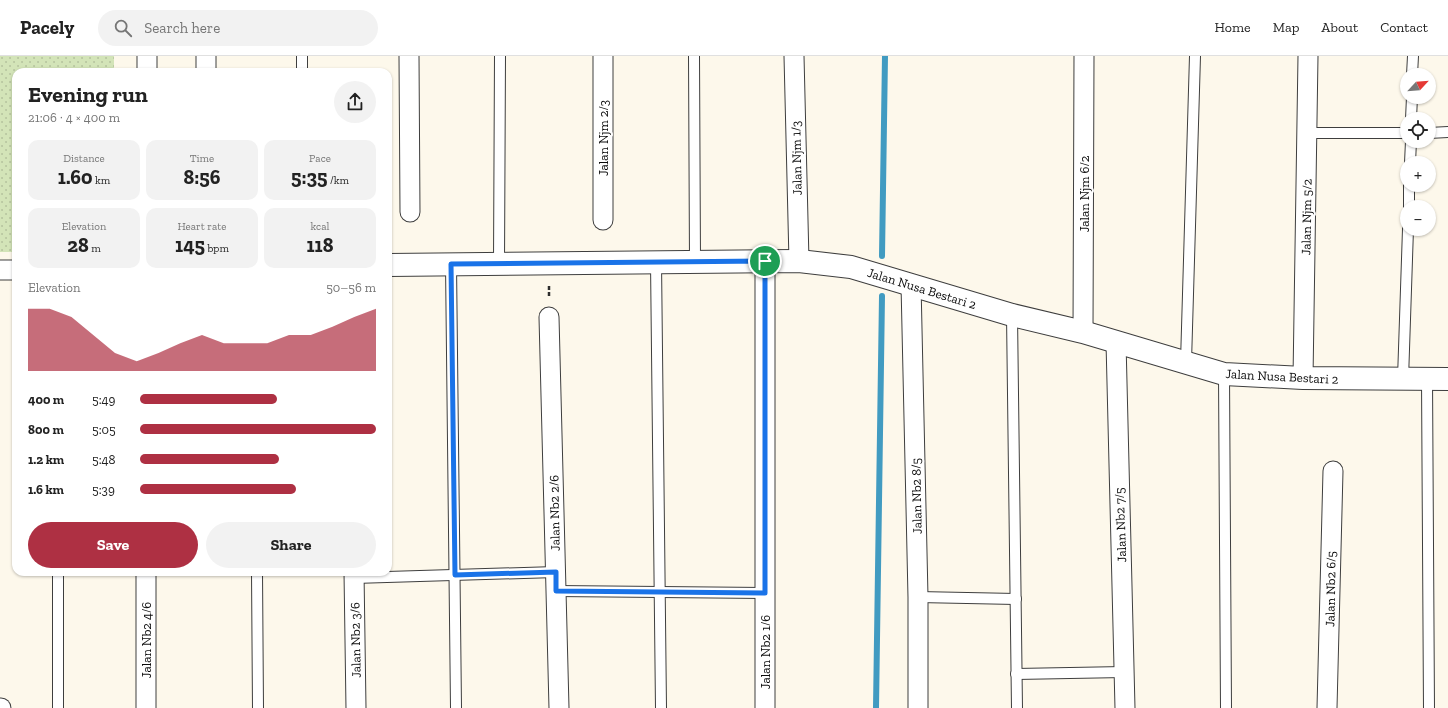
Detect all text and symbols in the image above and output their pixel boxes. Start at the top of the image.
search box [98,10,378,46]
text: Pacely [20,16,74,39]
icon: search [112,17,134,39]
text: Search here [144,19,220,37]
text: Home [1215,19,1251,36]
text: Map [1273,19,1299,36]
text: About [1321,19,1358,36]
text: Contact [1380,19,1428,36]
north arrow [1400,68,1436,104]
map controls [1400,68,1436,236]
text: Evening run [28,81,148,108]
button: share [334,81,376,123]
street label: Jalan Njm 2/3 [596,100,612,176]
text: 21:06 · 4 × 400 m [28,110,120,125]
button: locate [1400,112,1436,148]
street label: Jalan Njm 1/3 [788,121,806,195]
text: Distance [63,152,105,165]
text: Time [190,152,214,165]
text: Pace [309,152,331,165]
street label: Jalan Njm 6/2 [1077,155,1093,232]
button: + [1400,156,1436,192]
text: 1.60 [58,165,92,189]
text: 8:56 [184,165,220,189]
text: 5:35 [291,165,328,189]
text: km [92,174,110,187]
text: /km [328,174,349,187]
street label: Jalan Njm 5/2 [1298,178,1316,255]
button: − [1400,200,1436,236]
text: Elevation [62,220,106,233]
text: Heart rate [178,220,226,233]
text: kcal [311,220,329,233]
text: 28 [67,233,89,257]
text: 145 [175,233,205,257]
text: 118 [307,233,333,257]
text: m [89,242,101,255]
text: bpm [205,242,229,255]
pin [748,244,782,278]
icon: arrive [754,250,776,272]
street label: Jalan Nusa Bestari 2 [866,265,978,312]
text: Elevation [28,280,80,295]
text: 50–56 m [326,280,376,295]
street label: Jalan Nusa Bestari 2 [1225,366,1339,387]
text: 400 m [28,392,64,407]
text: 5:49 [92,392,115,407]
text: 800 m [28,422,64,437]
text: 5:05 [92,422,116,437]
text: 1.2 km [28,452,64,467]
text: 5:48 [92,452,116,467]
street label: Jalan Nb2 8/5 [908,458,925,534]
street label: Jalan Nb2 2/6 [546,475,563,551]
text: 1.6 km [28,482,64,497]
text: 5:39 [92,482,115,497]
street label: Jalan Nb2 7/5 [1112,487,1129,563]
button: Save [28,522,198,568]
button: Share [206,522,376,568]
street label: Jalan Nb2 6/5 [1322,551,1339,627]
street label: Jalan Nb2 4/6 [139,602,154,678]
street label: Jalan Nb2 3/6 [347,602,364,678]
street label: Jalan Nb2 1/6 [758,615,773,689]

